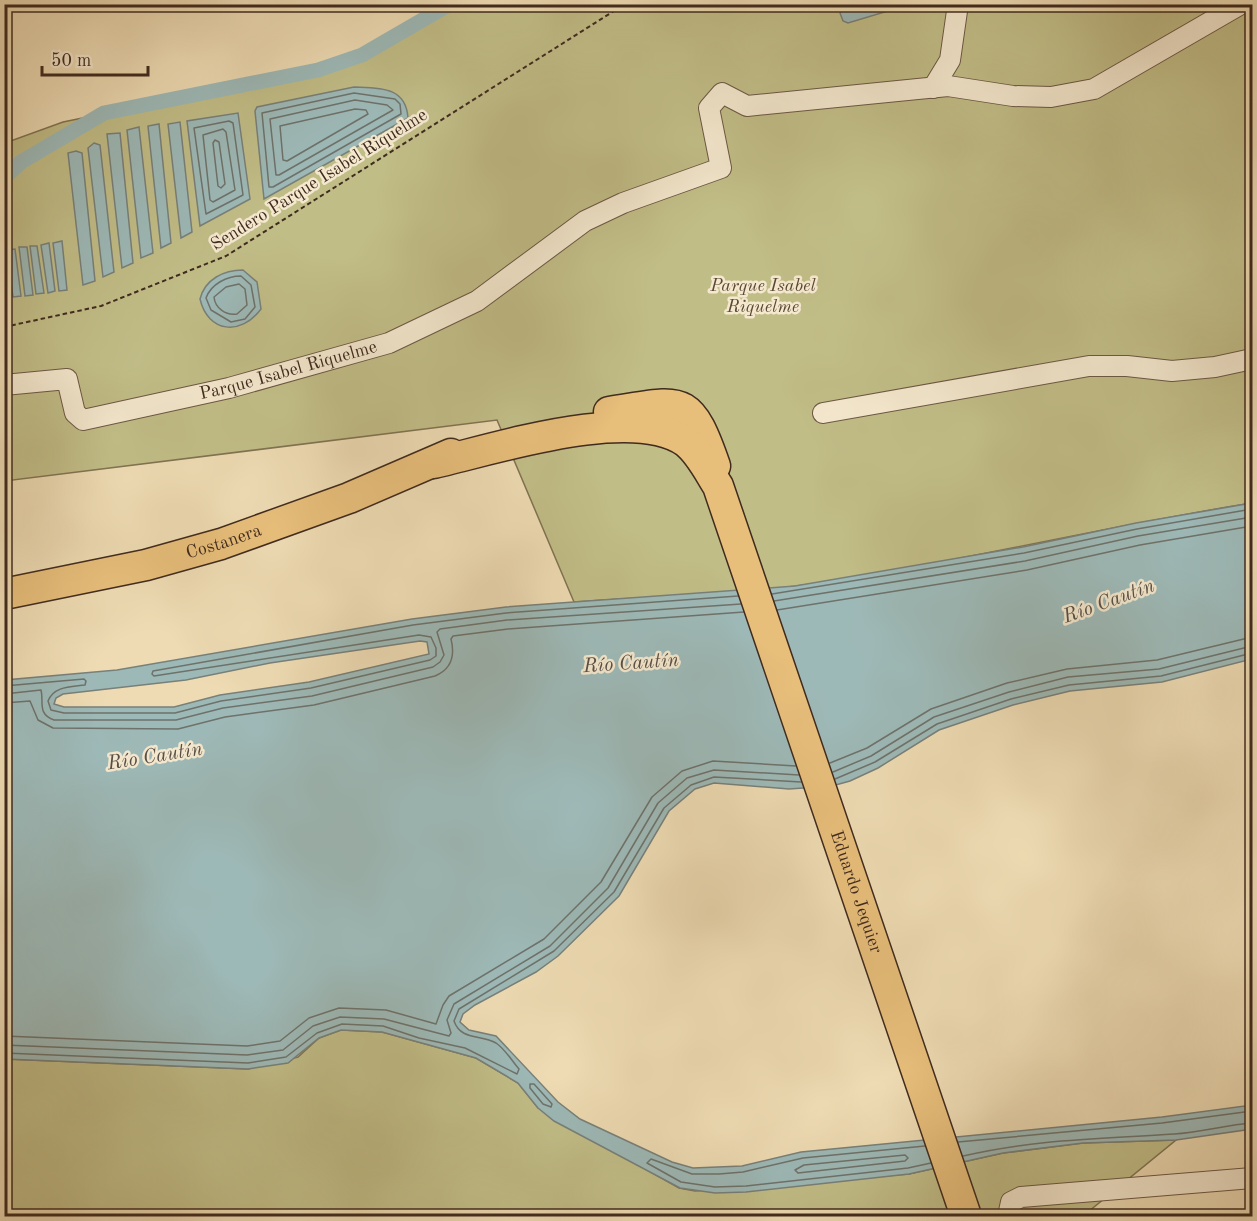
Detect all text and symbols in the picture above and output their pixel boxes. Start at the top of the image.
scale bar [42,39,148,77]
text: 50 m [51,52,91,70]
street label: Sendero Parque Isabel Riquelme [208,106,430,254]
park label: Parque Isabel Riquelme [709,277,816,316]
street label: Parque Isabel Riquelme [198,338,379,403]
street label: Costanera [184,521,264,562]
water label: Río Cautín [1060,576,1158,628]
water label: Río Cautín [581,651,680,677]
water label: Río Cautín [105,740,204,775]
street label: Eduardo Jequier [827,828,885,956]

